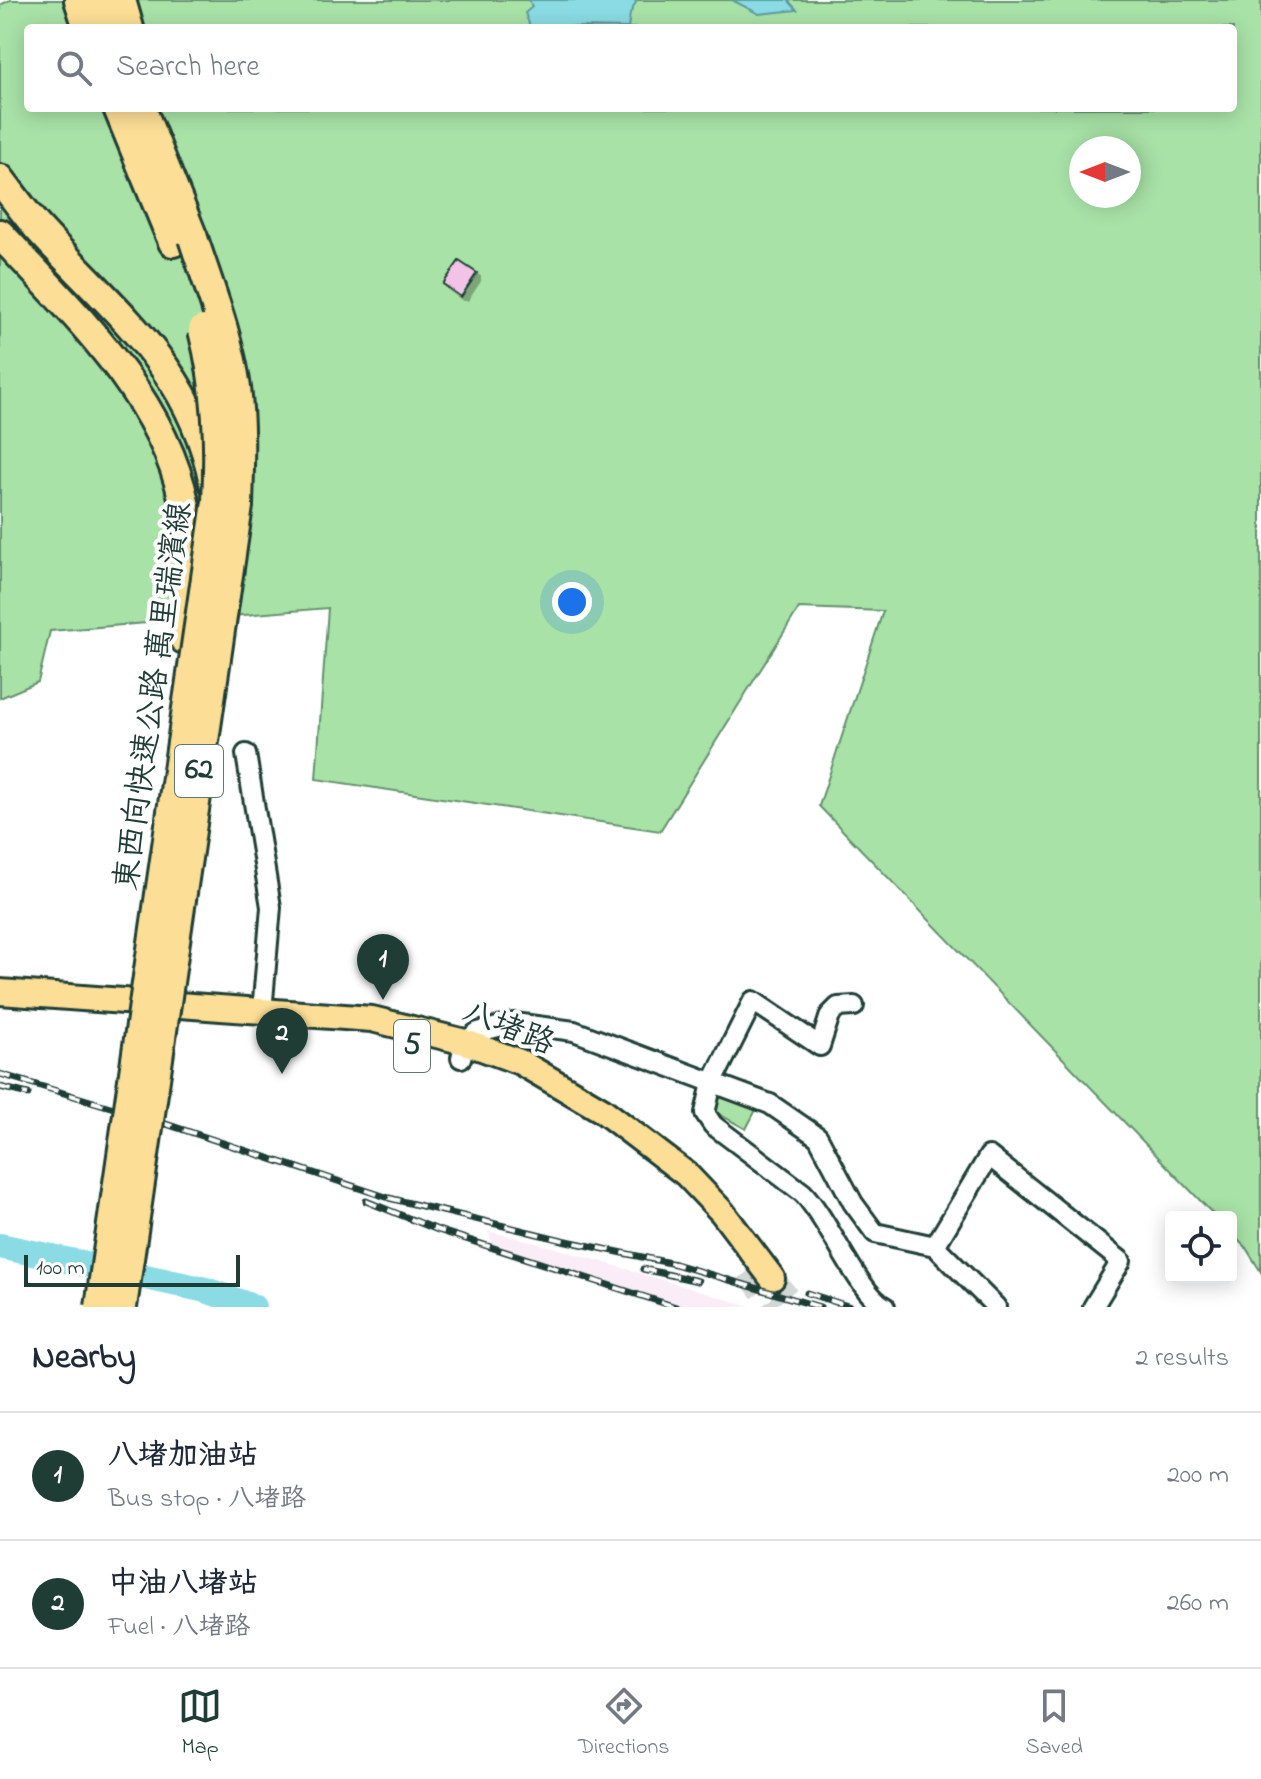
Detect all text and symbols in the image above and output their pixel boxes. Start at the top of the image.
search box [24,24,1237,112]
icon: search [52,46,96,90]
text: Search here [116,46,260,90]
north arrow [1069,136,1141,208]
street label: 東西向快速公路 萬里瑞濱線 [104,499,206,893]
your location [552,582,592,622]
road number: 62 [175,745,223,797]
pin: 1 [357,934,409,1000]
street label: 八堵路 [455,989,561,1069]
pin: 2 [256,1008,308,1074]
road number: 5 [394,1020,430,1072]
map controls [1165,1211,1237,1283]
button: locate [1165,1211,1237,1283]
scale bar [24,1251,240,1287]
text: 100 m [36,1253,85,1285]
text: Nearby [32,1334,136,1384]
text: 2 results [1136,1340,1229,1378]
text: 八堵加油站 [108,1435,258,1479]
text: 1 [54,1457,62,1495]
text: 200 m [1167,1457,1229,1495]
text: Bus stop · 八堵路 [108,1481,306,1519]
text: 中油八堵站 [108,1563,258,1607]
text: 2 [52,1585,64,1623]
text: 260 m [1167,1585,1229,1623]
text: Fuel · 八堵路 [108,1609,250,1647]
tab: Map [178,1684,222,1764]
tab: Directions [578,1684,669,1764]
tab: Saved [1026,1684,1083,1764]

